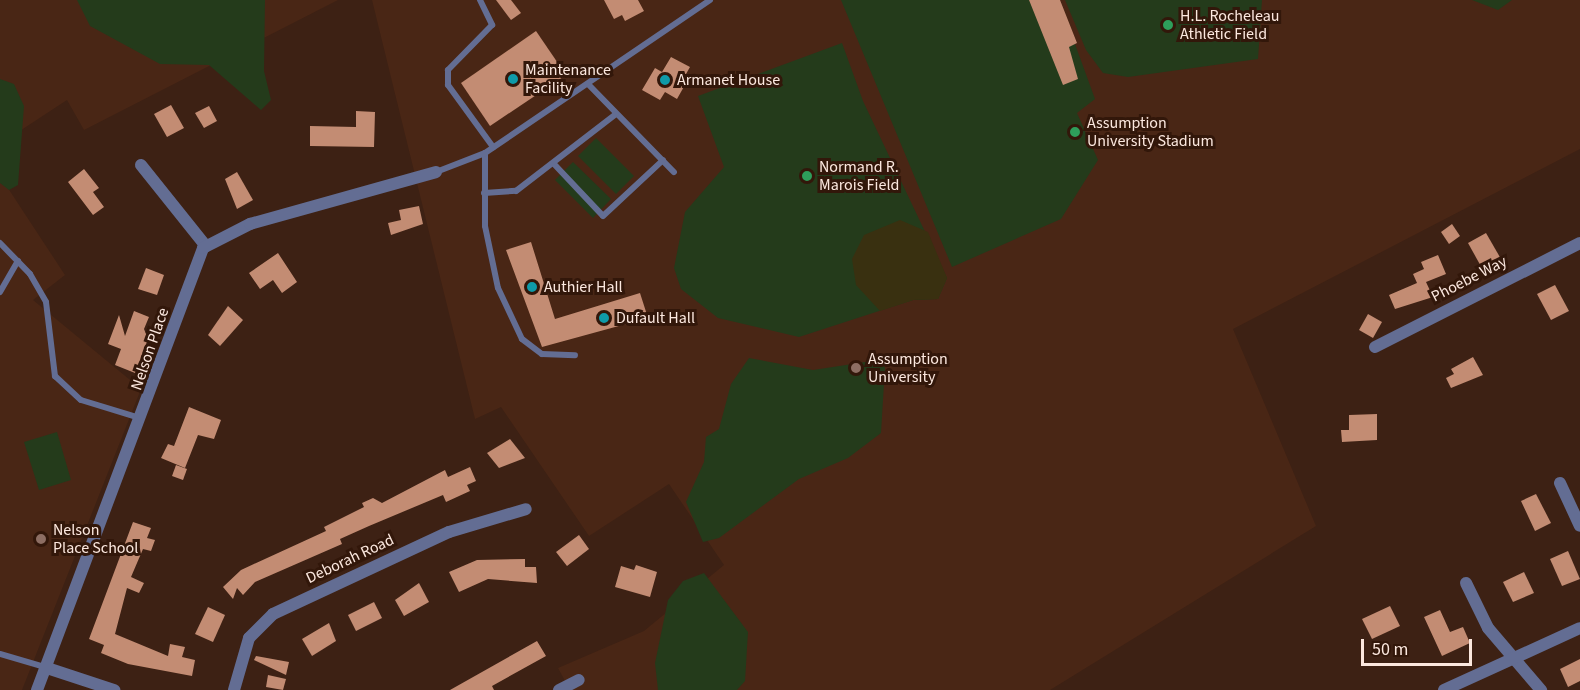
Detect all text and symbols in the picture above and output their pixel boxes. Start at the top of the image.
place label: H.L. Rocheleau Athletic Field [1180,6,1279,44]
marker: H.L. Rocheleau Athletic Field [1161,18,1175,32]
place label: Maintenance Facility [525,60,611,98]
place label: Armanet House [677,70,780,90]
marker: Maintenance Facility [506,72,520,86]
marker: Armanet House [658,73,672,87]
place label: Assumption University Stadium [1087,113,1214,151]
marker: Assumption University Stadium [1068,125,1082,139]
place label: Normand R. Marois Field [819,157,899,195]
marker: Normand R. Marois Field [800,169,814,183]
street label: Phoebe Way [1428,252,1510,306]
place label: Authier Hall [544,277,623,297]
marker: Authier Hall [525,280,539,294]
street label: Nelson Place [127,305,173,393]
place label: Dufault Hall [616,308,695,328]
marker: Dufault Hall [597,311,611,325]
place label: Assumption University [868,349,948,387]
marker: Assumption University [849,361,863,375]
place label: Nelson Place School [53,520,138,558]
street label: Deborah Road [303,530,397,588]
marker: Nelson Place School [34,532,48,546]
scale bar [1364,627,1475,665]
text: 50 m [1372,637,1408,662]

